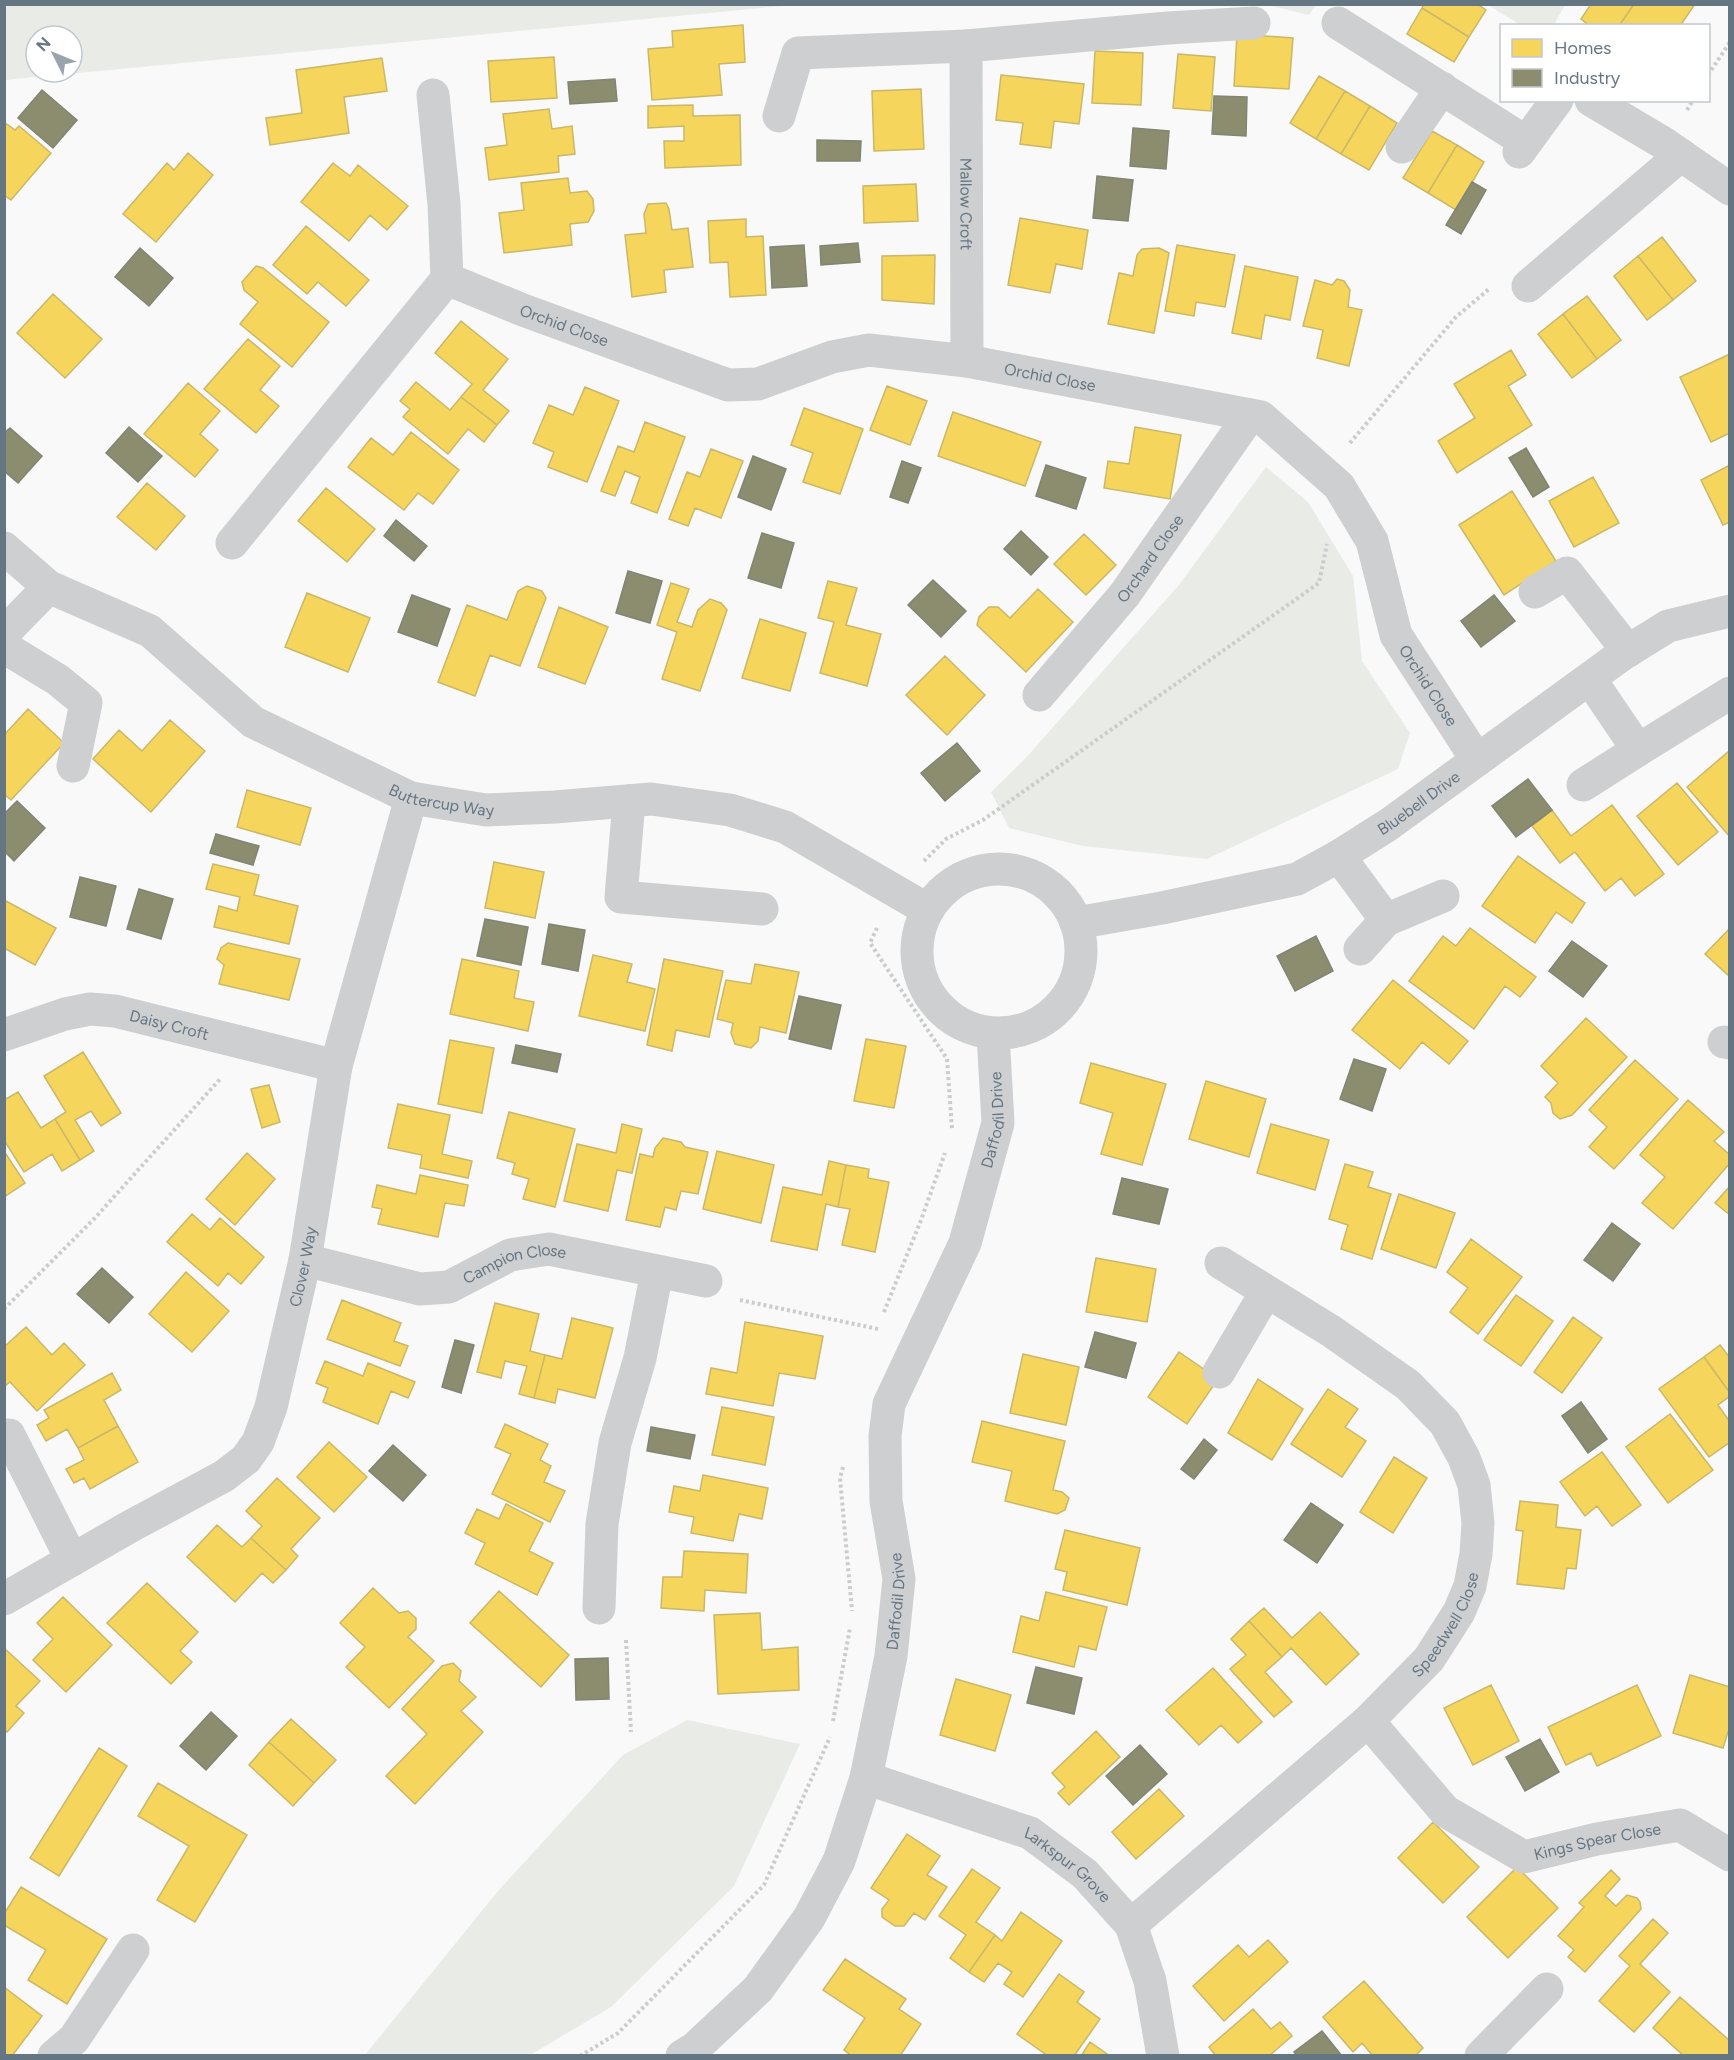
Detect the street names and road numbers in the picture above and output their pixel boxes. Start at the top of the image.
street label: Mallow Croft [957,158,976,250]
street label: Orchid Close [517,300,611,350]
street label: Orchid Close [1003,359,1098,395]
street label: Orchard Close [1112,511,1187,606]
street label: Orchid Close [1395,641,1462,730]
street label: Bluebell Drive [1374,766,1464,839]
street label: Buttercup Way [386,779,495,820]
street label: Daisy Croft [128,1006,211,1043]
street label: Daffodil Drive [977,1071,1008,1170]
street label: Clover Way [285,1224,320,1309]
street label: Campion Close [459,1239,568,1288]
street label: Daffodil Drive [882,1551,908,1651]
street label: Speedwell Close [1407,1570,1482,1681]
street label: Kings Spear Close [1532,1819,1663,1864]
street label: Larkspur Grove [1022,1822,1115,1906]

